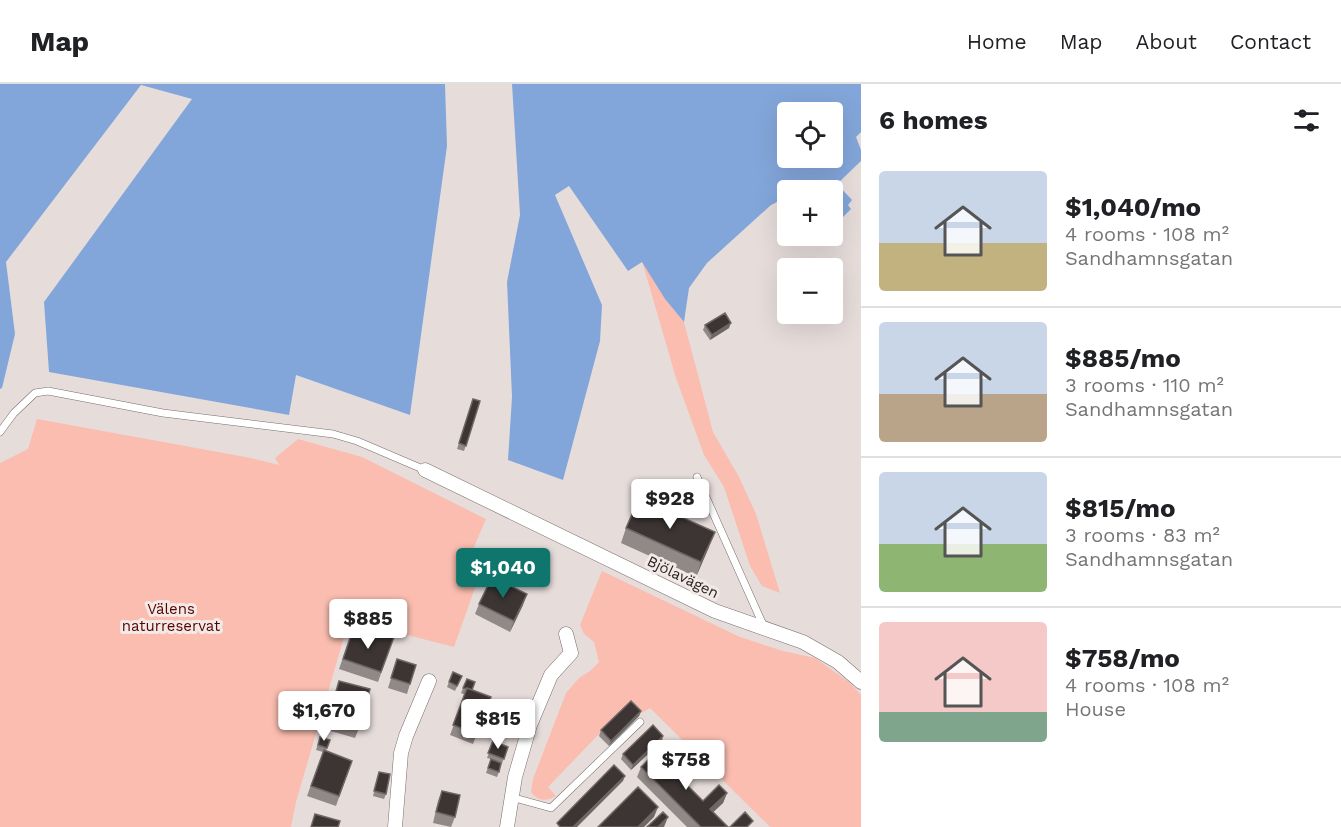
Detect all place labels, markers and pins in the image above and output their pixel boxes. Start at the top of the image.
pin: $928 [634,479,706,530]
pin: $1,040 [454,548,552,599]
pin: $885 [332,599,404,650]
pin: $1,670 [275,691,373,742]
pin: $815 [462,699,534,750]
pin: $758 [650,740,722,791]

